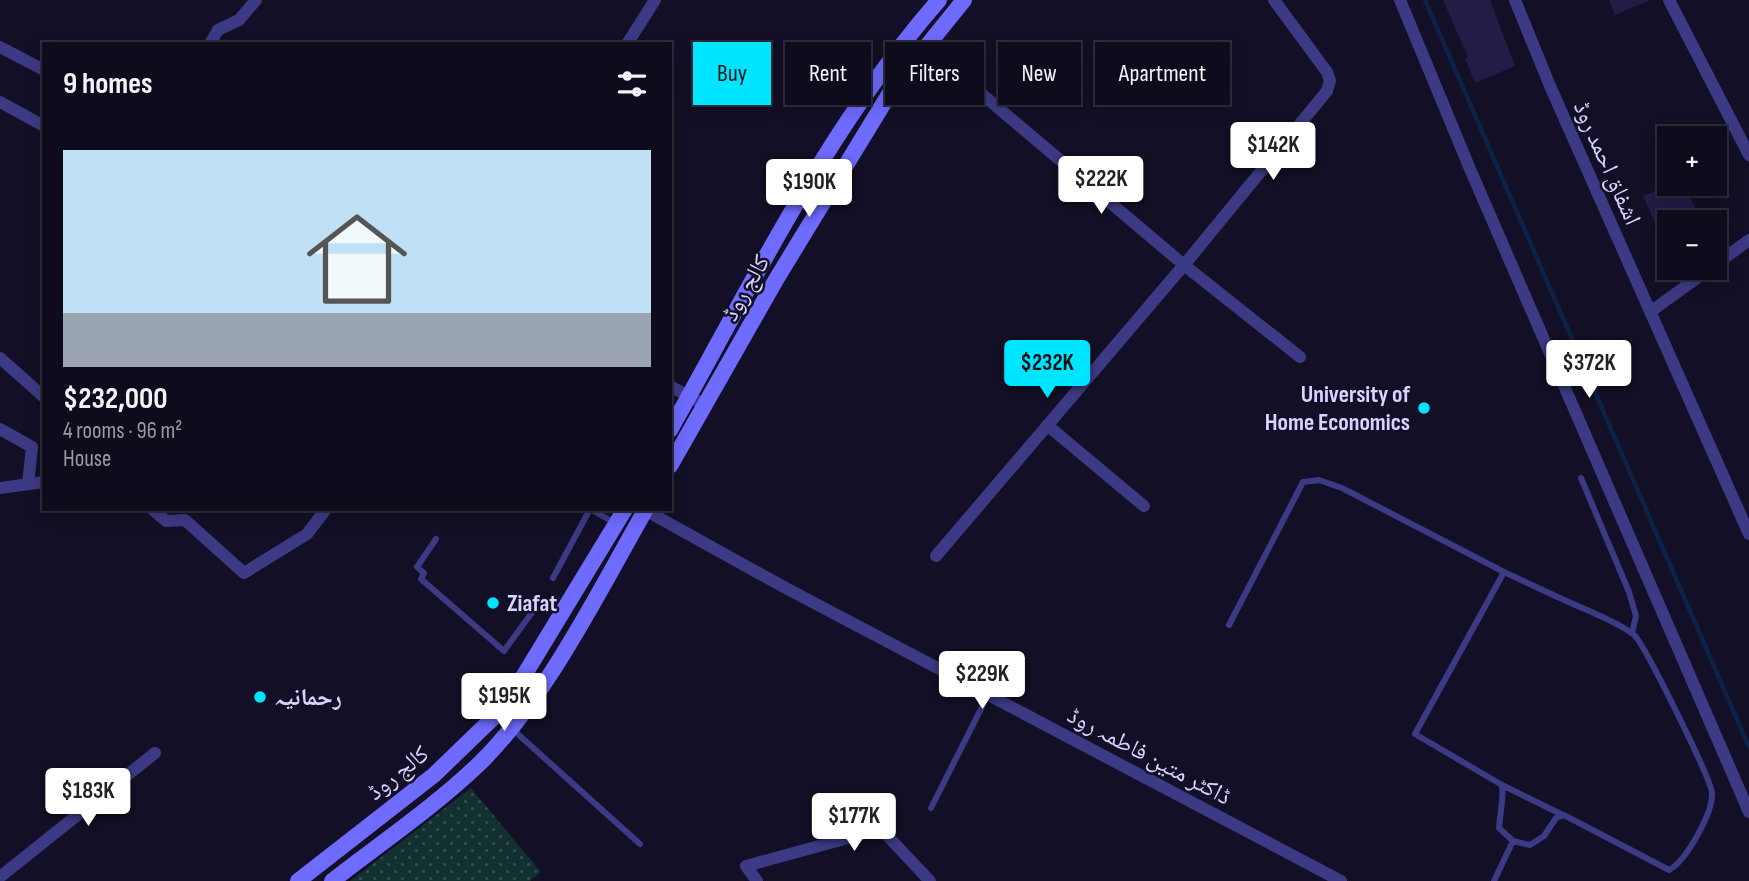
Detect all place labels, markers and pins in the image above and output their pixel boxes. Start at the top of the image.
pin: $142K [1224,122,1322,182]
pin: $222K [1052,156,1150,216]
pin: $190K [760,160,858,219]
pin: $232K [998,340,1096,400]
pin: $372K [1540,340,1638,400]
place label: University of Home Economics [1265,380,1410,437]
marker: University of Home Economics [1416,400,1432,416]
place label: Ziafat [507,589,557,618]
marker: Ziafat [485,595,501,611]
pin: $229K [933,652,1031,711]
pin: $195K [455,674,553,733]
place label: رحمانیہ [274,683,342,712]
marker: رحمانیہ [252,689,268,705]
pin: $183K [39,768,137,828]
pin: $177K [805,794,903,853]

